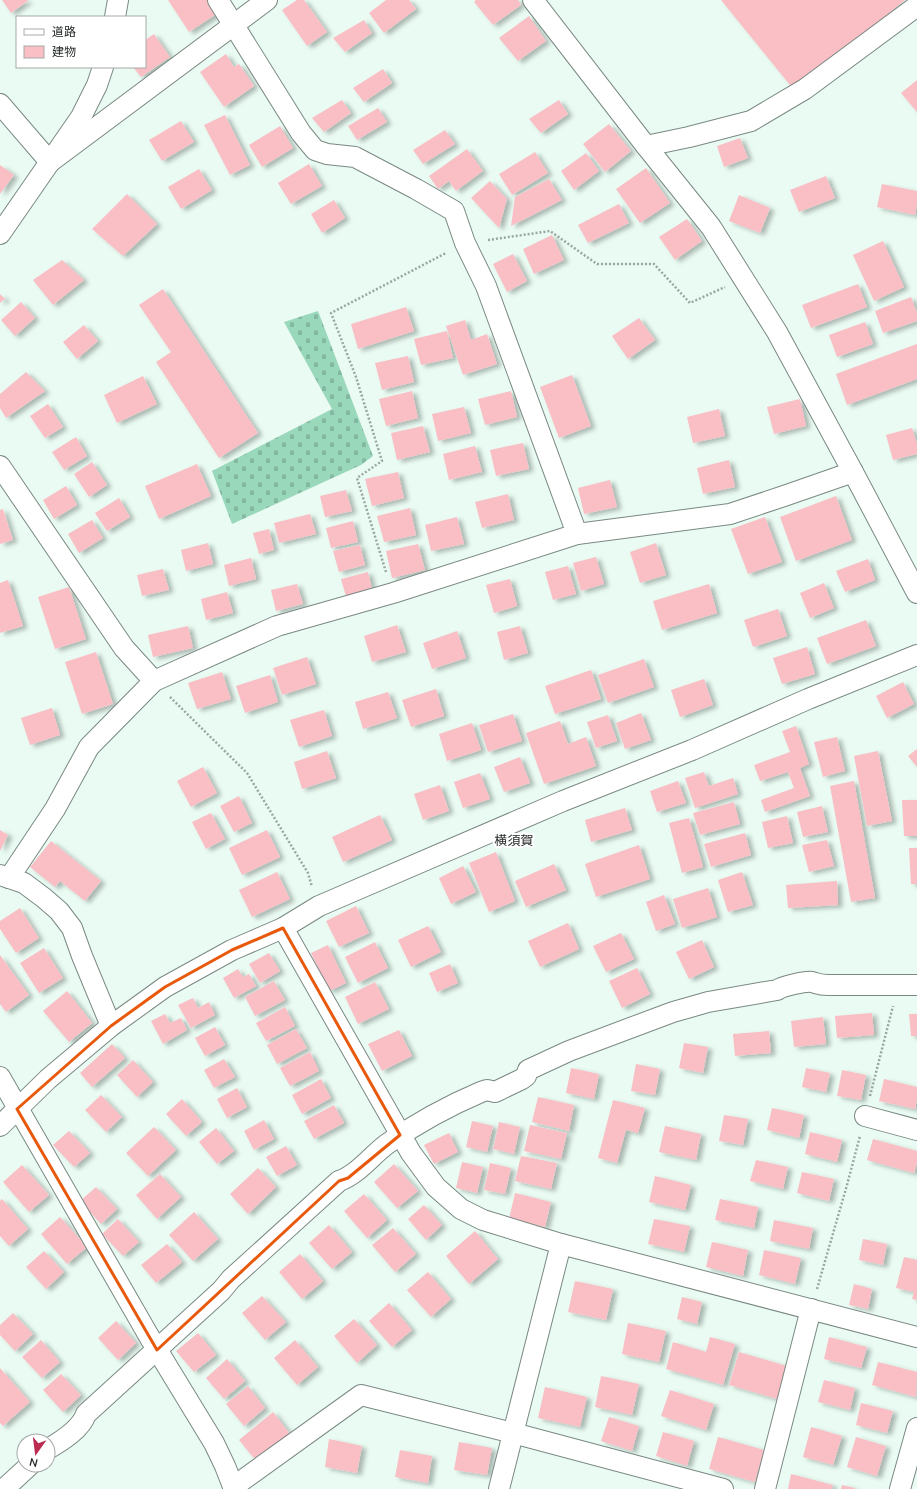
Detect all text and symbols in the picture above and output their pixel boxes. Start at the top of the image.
legend [16,16,146,68]
text: 道路 [52,24,76,40]
text: 建物 [52,44,76,60]
district label: 横須賀 [494,832,534,850]
north arrow [16,1433,56,1473]
text: N [28,1454,40,1470]

